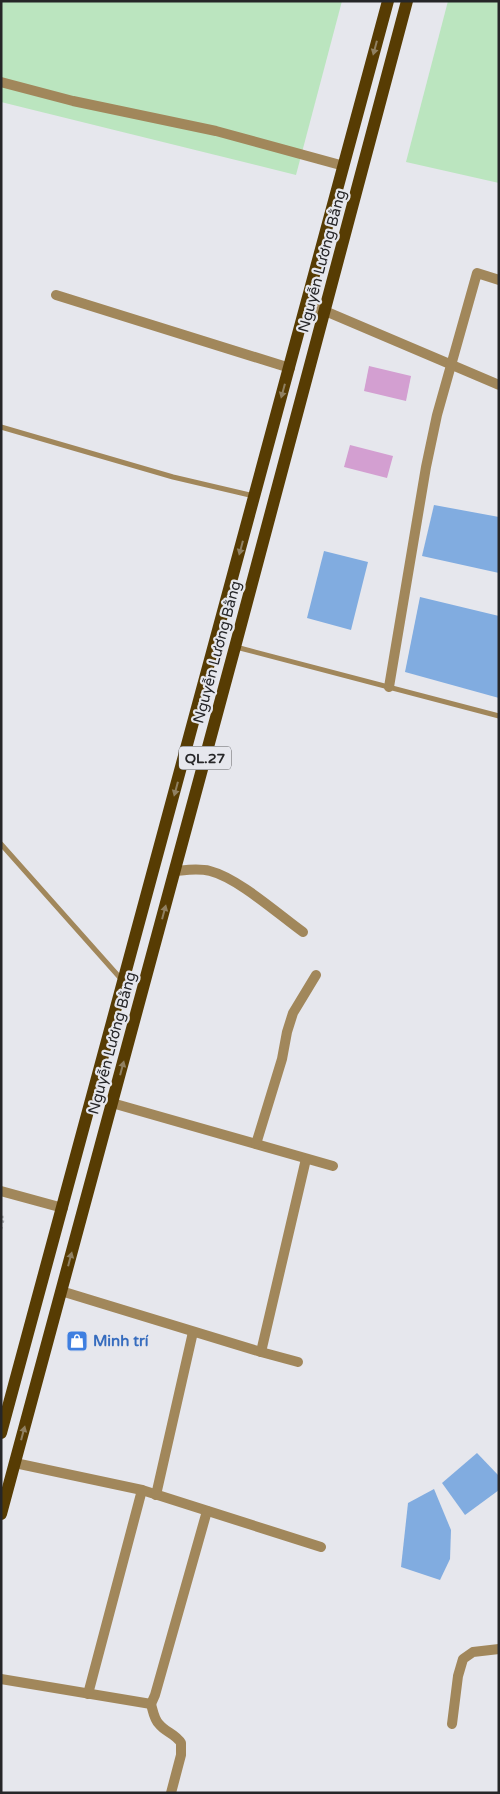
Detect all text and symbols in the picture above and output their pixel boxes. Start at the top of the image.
one-way arrow [371,41,379,56]
street label: Nguyễn Lương Bằng [294,188,350,334]
one-way arrow [279,384,287,399]
one-way arrow [237,541,245,556]
street label: Nguyễn Lương Bằng [189,579,245,725]
road number: QL.27 [179,746,231,770]
one-way arrow [171,782,179,797]
one-way arrow [160,904,168,919]
street label: Nguyễn Lương Bằng [84,970,140,1116]
one-way arrow [118,1061,126,1076]
one-way arrow [66,1251,74,1267]
shop icon: Minh trí [65,1329,89,1353]
place label: Minh trí [93,1332,149,1350]
one-way arrow [19,1425,27,1440]

